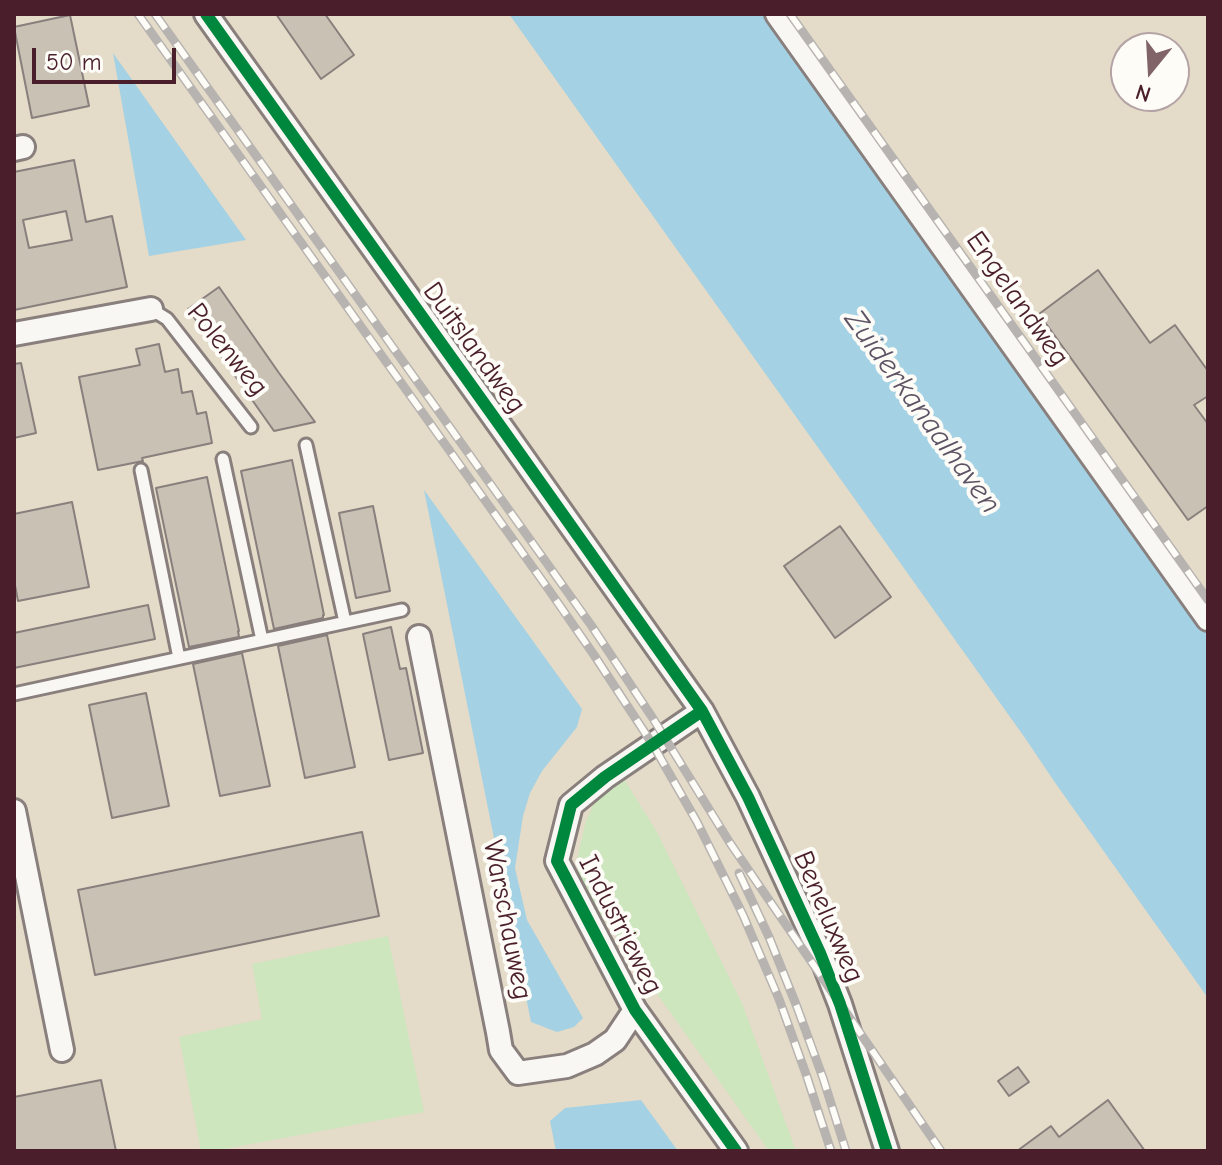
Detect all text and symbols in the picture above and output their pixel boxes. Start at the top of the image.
scale bar [36,32,180,82]
north arrow [1110,32,1190,112]
text: 50 m [46,48,102,76]
text: N [1132,78,1154,108]
street label: Engelandweg [958,225,1076,373]
street label: Duitslandweg [415,276,533,420]
street label: Polenweg [179,297,275,403]
water label: Zuiderkanaalhaven [836,303,1008,521]
street label: Warschauweg [475,837,539,1003]
street label: Beneluxweg [785,846,871,988]
street label: Industrieweg [571,850,669,1000]

